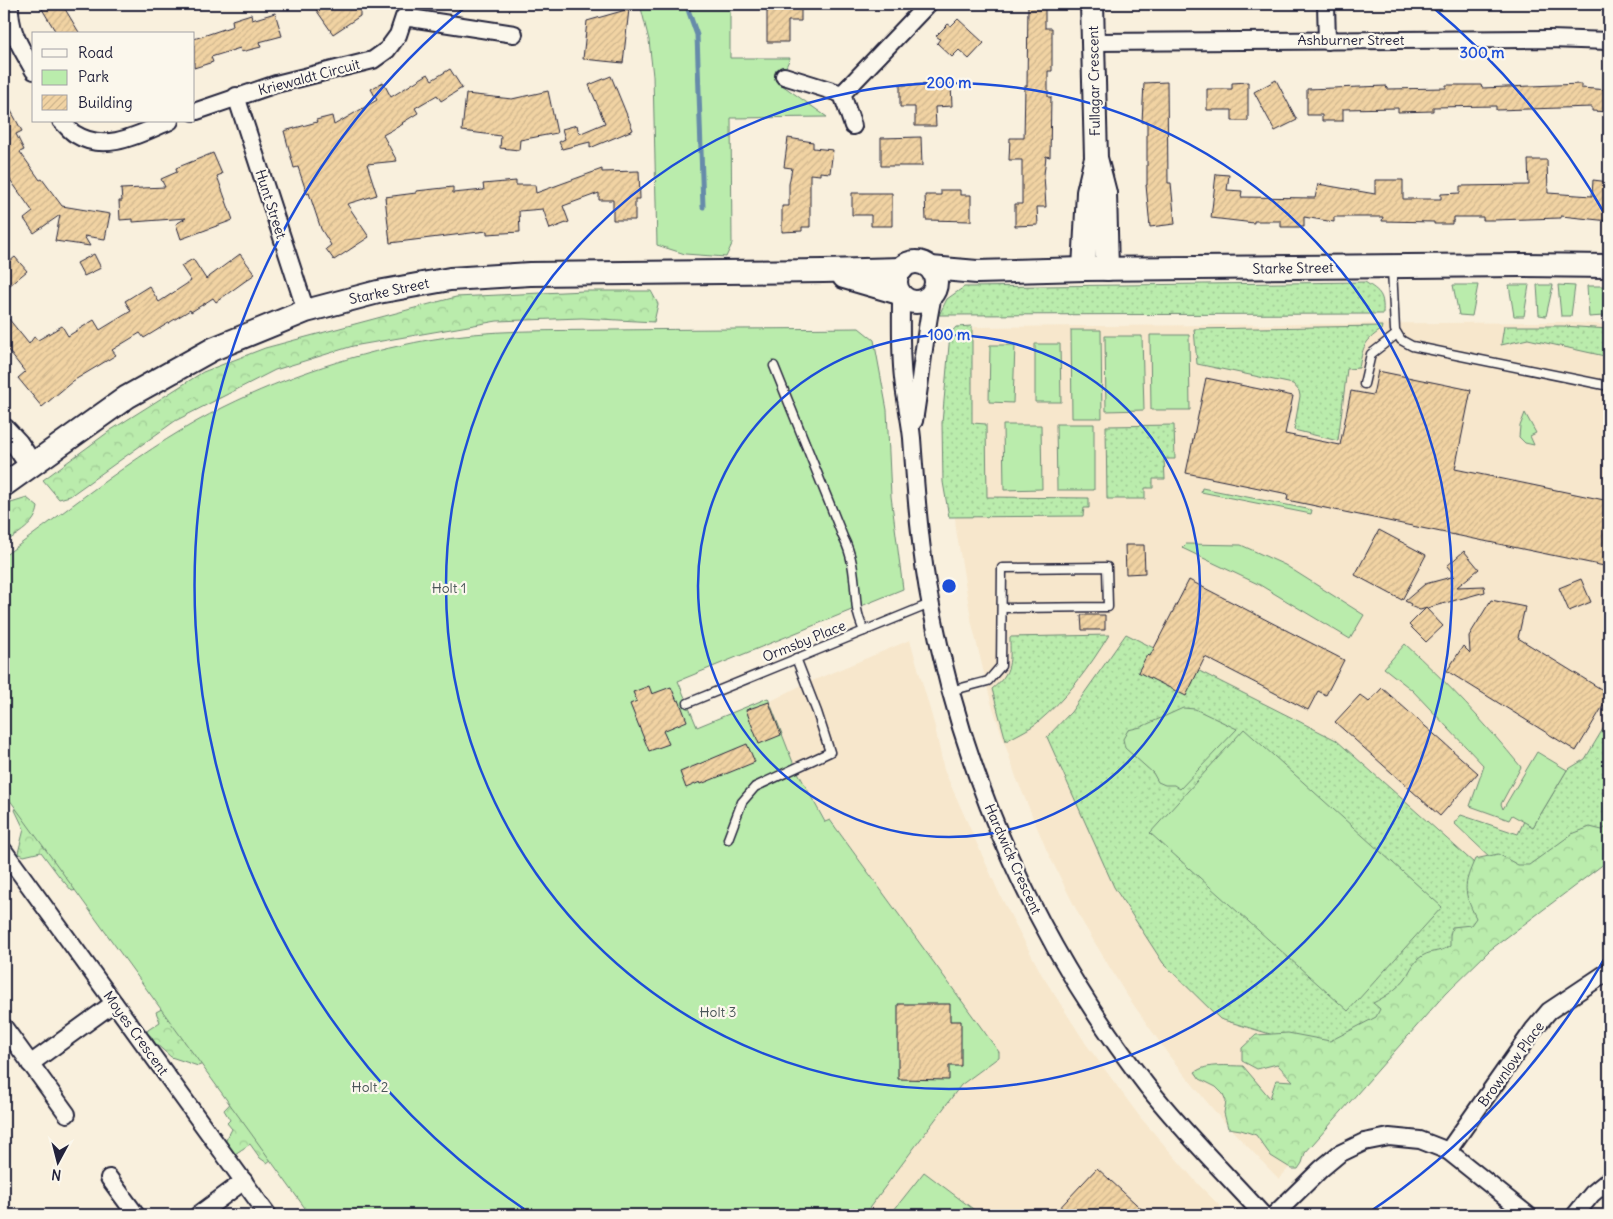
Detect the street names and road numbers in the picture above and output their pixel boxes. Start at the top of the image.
street label: Fullagar Crescent [1084,26,1104,136]
street label: Ashburner Street [1297,31,1405,49]
street label: Kriewaldt Circuit [256,55,362,99]
street label: Hunt Street [251,167,291,241]
street label: Starke Street [1252,258,1334,278]
street label: Starke Street [347,274,431,308]
street label: Ormsby Place [760,616,848,666]
street label: Hardwick Crescent [981,801,1046,917]
street label: Moyes Crescent [99,987,173,1079]
street label: Brownlow Place [1474,1018,1548,1110]

